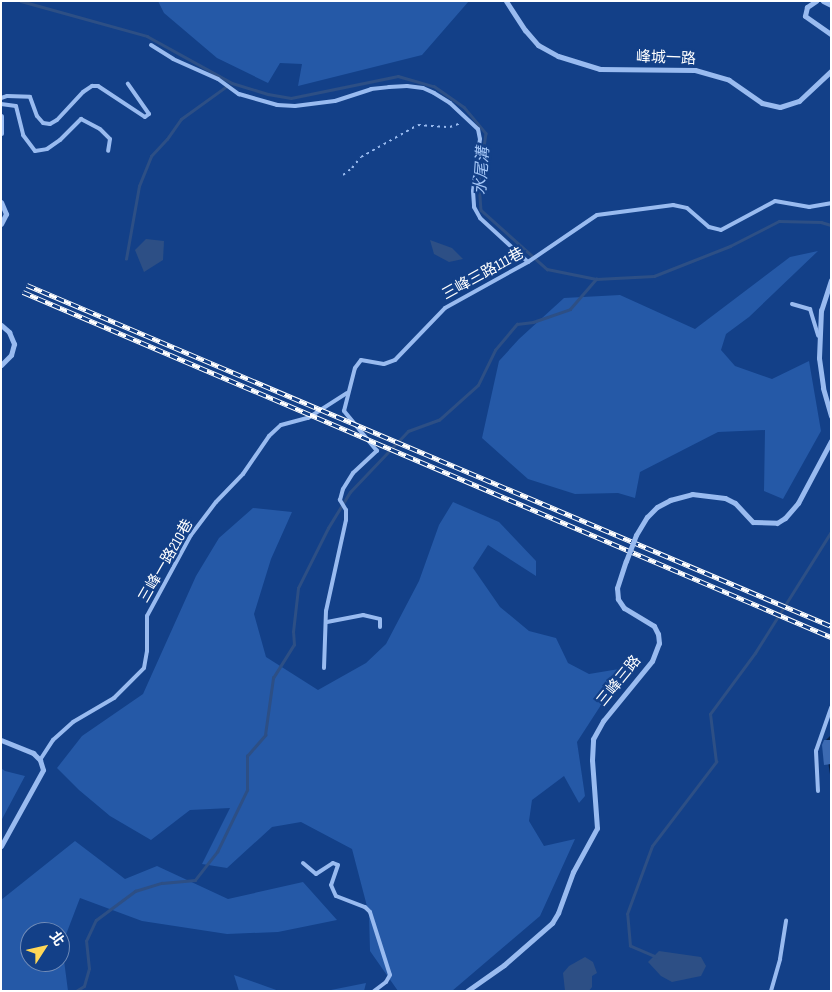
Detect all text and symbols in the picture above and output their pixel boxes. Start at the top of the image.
street label: 峰城一路 [636,48,696,68]
water label: 水尾溝 [472,146,494,196]
street label: 三峰三路111巷 [439,244,527,304]
street label: 三峰一路210巷 [135,516,197,606]
street label: 三峰三路 [593,652,645,710]
north arrow [20,922,70,972]
text: 北 [46,928,68,949]

